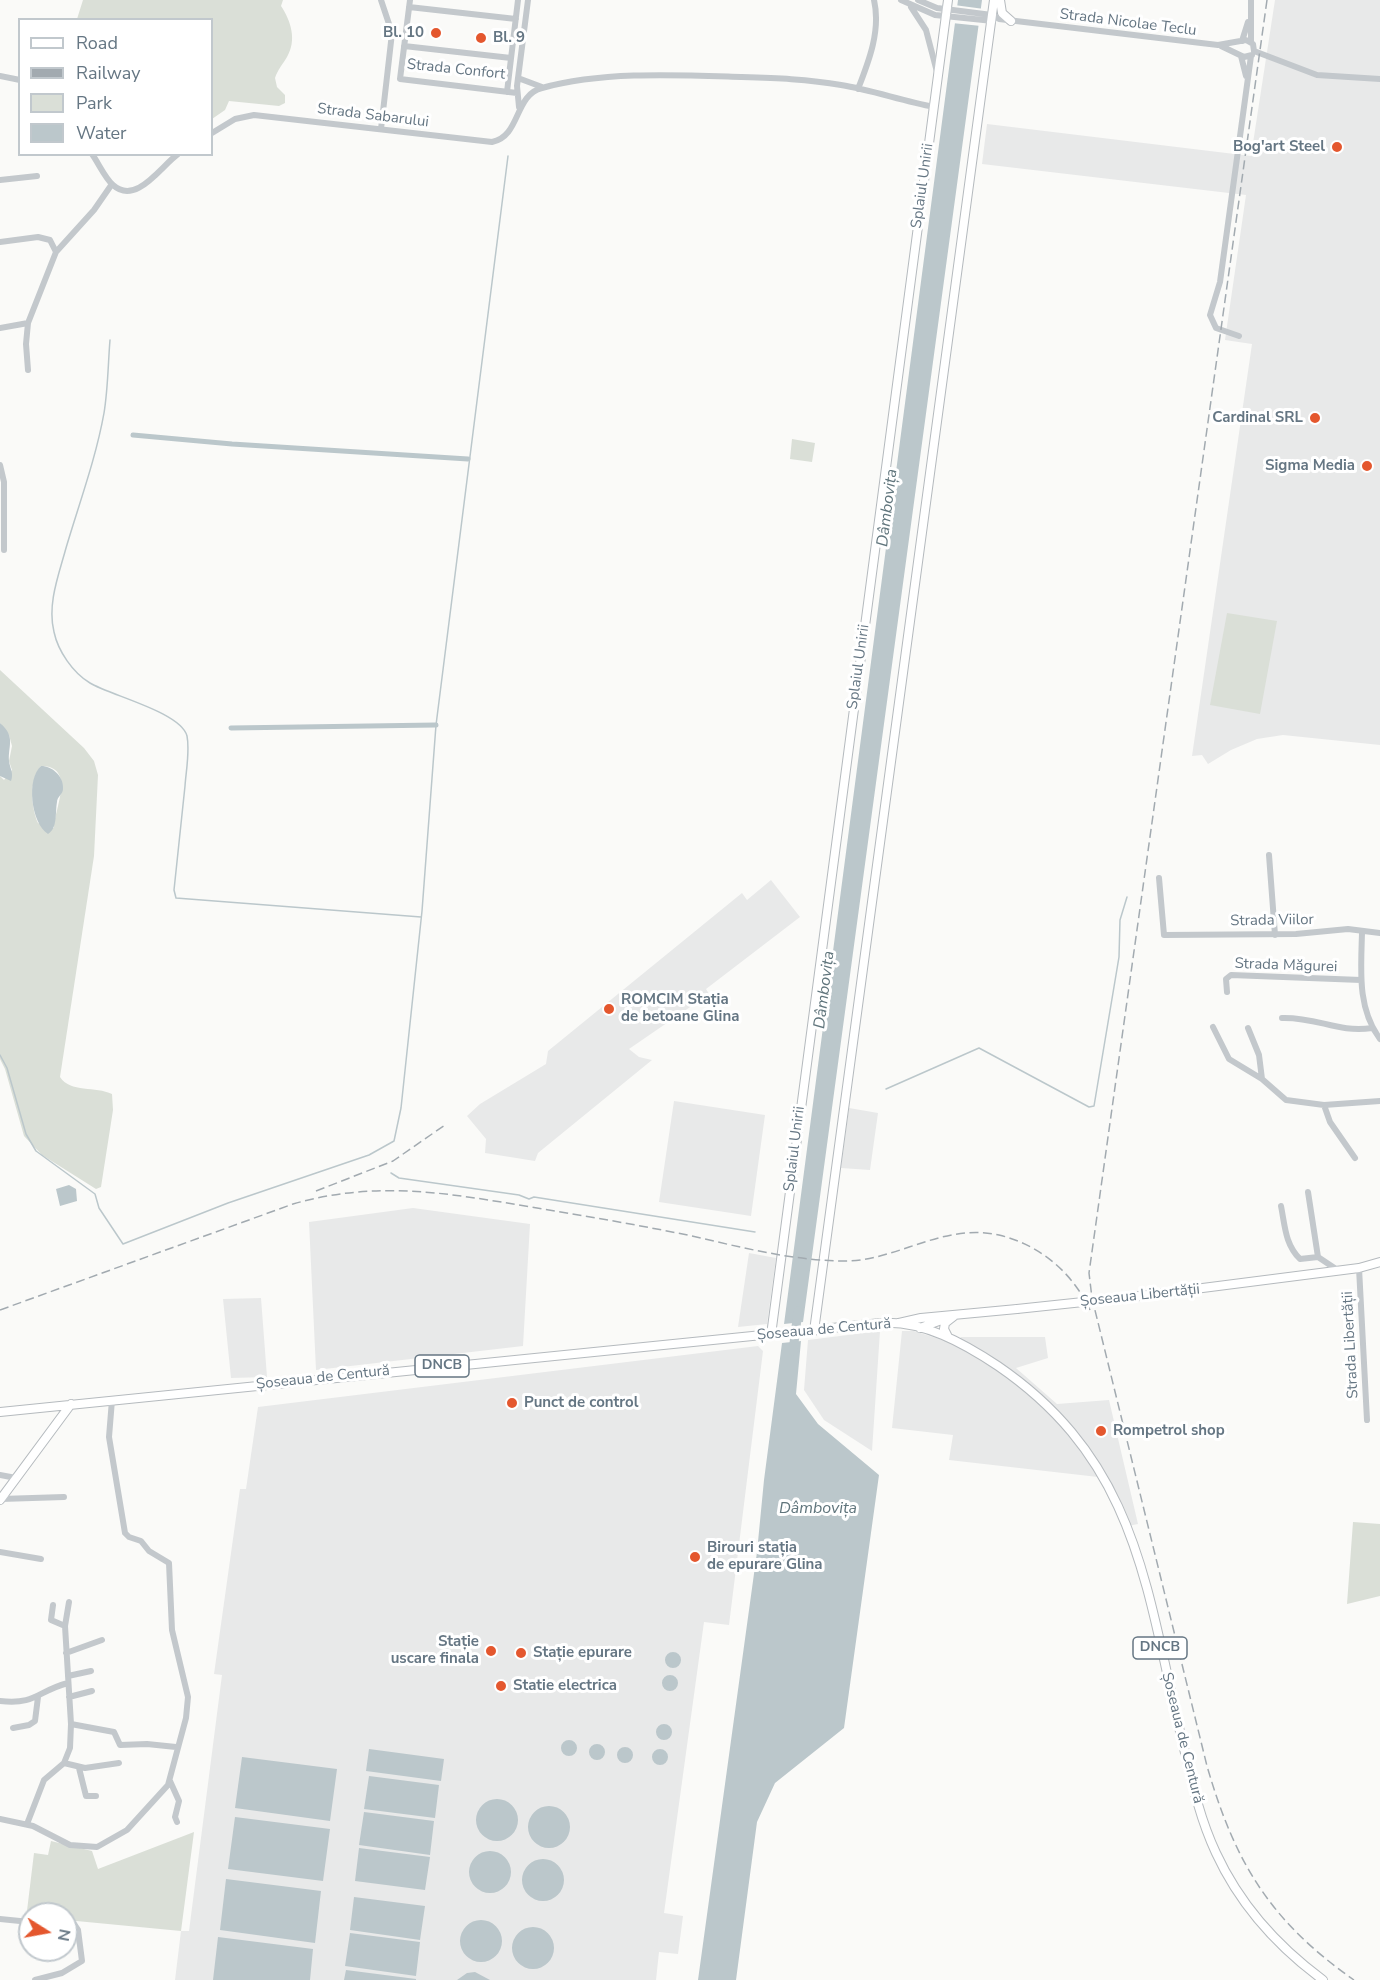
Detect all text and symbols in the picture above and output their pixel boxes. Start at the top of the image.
street label: Strada Nicolae Teclu [1058,6,1198,40]
legend [18,18,213,156]
place label: Bl. 10 [383,24,424,42]
marker: Bl. 10 [429,26,443,40]
place label: Bl. 9 [493,29,525,47]
text: Road [76,31,118,55]
marker: Bl. 9 [474,31,488,45]
street label: Strada Confort [406,56,506,84]
text: Railway [76,61,141,85]
text: Park [76,91,112,115]
street label: Strada Sabarului [316,100,430,132]
text: Water [76,121,127,145]
place label: Bog'art Steel [1233,138,1325,156]
marker: Bog'art Steel [1330,140,1344,154]
street label: Splaiul Unirii [908,142,938,230]
place label: Cardinal SRL [1212,409,1303,427]
marker: Cardinal SRL [1308,411,1322,425]
place label: Sigma Media [1265,457,1355,475]
marker: Sigma Media [1360,459,1374,473]
water label: Dâmbovița [874,468,902,548]
street label: Splaiul Unirii [844,623,874,711]
street label: Strada Viilor [1230,911,1314,931]
water label: Dâmbovița [811,950,839,1030]
street label: Strada Măgurei [1234,955,1338,977]
place label: ROMCIM Stația de betoane Glina [621,991,739,1026]
marker: ROMCIM Stația de betoane Glina [602,1002,616,1016]
street label: Splaiul Unirii [781,1105,809,1193]
street label: Șoseaua Libertății [1079,1281,1201,1311]
street label: Strada Libertății [1339,1291,1363,1399]
street label: Șoseaua de Centură [756,1315,892,1345]
road number: DNCB [415,1355,469,1377]
street label: Șoseaua de Centură [255,1362,391,1394]
place label: Punct de control [524,1394,639,1412]
marker: Punct de control [505,1396,519,1410]
place label: Rompetrol shop [1113,1422,1225,1440]
marker: Rompetrol shop [1094,1424,1108,1438]
water label: Dâmbovița [779,1499,857,1519]
place label: Birouri stația de epurare Glina [707,1539,823,1574]
marker: Birouri stația de epurare Glina [688,1550,702,1564]
place label: Stație uscare finala [391,1633,479,1668]
road number: DNCB [1133,1637,1187,1659]
marker: Stație uscare finala [484,1644,498,1658]
place label: Stație epurare [533,1644,632,1662]
marker: Stație epurare [514,1646,528,1660]
street label: Șoseaua de Centură [1157,1671,1207,1805]
place label: Statie electrica [513,1677,617,1695]
marker: Statie electrica [494,1679,508,1693]
north arrow [18,1902,78,1962]
text: N [52,1927,76,1943]

